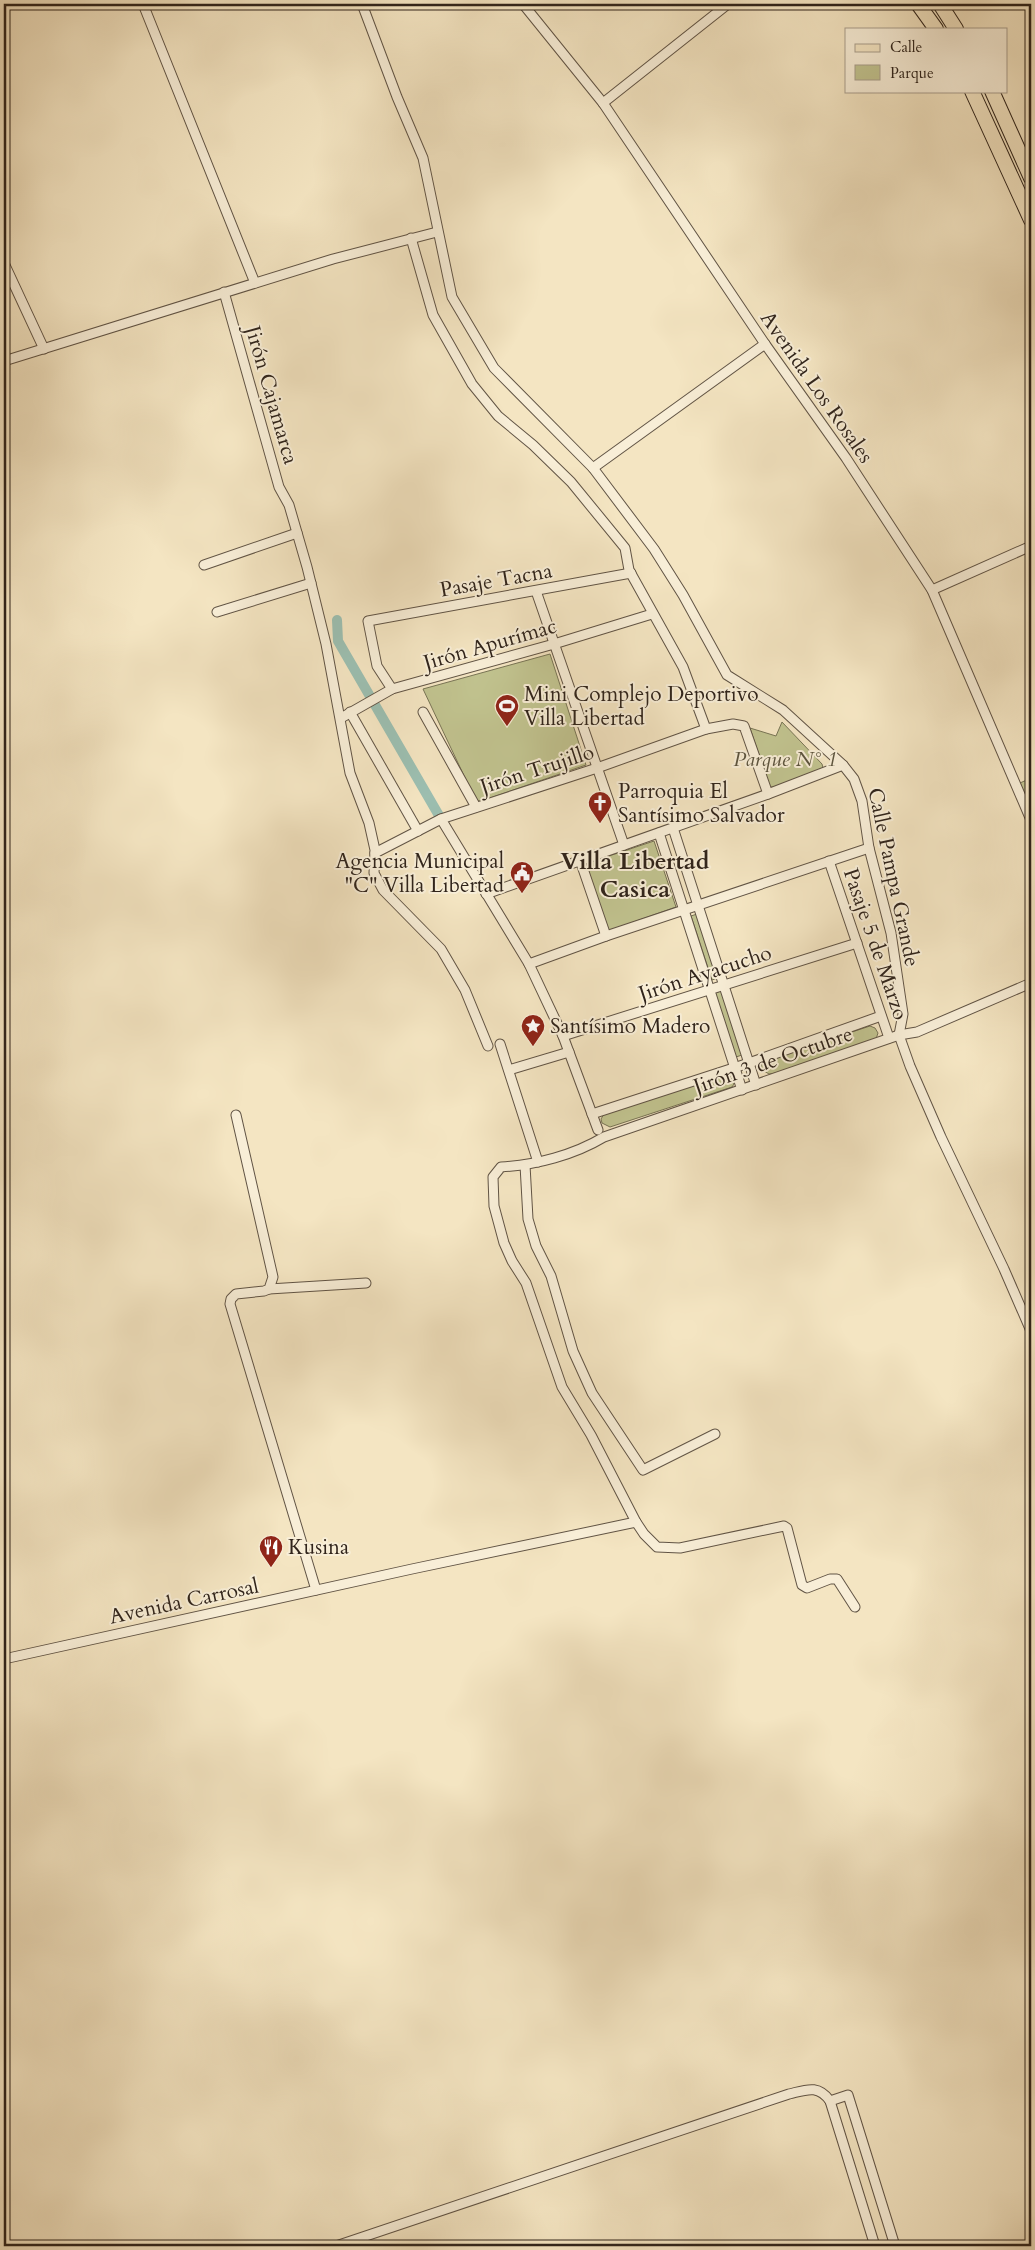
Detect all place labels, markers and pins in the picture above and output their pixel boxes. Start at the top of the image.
place label: Mini Complejo Deportivo Villa Libertad [524,680,759,733]
sports icon: Mini Complejo Deportivo Villa Libertad [494,693,520,727]
place label: Parroquia El Santísimo Salvador [618,777,785,830]
church icon: Parroquia El Santísimo Salvador [587,790,613,824]
place label: Agencia Municipal "C" Villa Libertad [335,847,504,900]
public building icon: Agencia Municipal "C" Villa Libertad [509,860,535,894]
place label: Santísimo Madero [550,1012,710,1041]
place icon: Santísimo Madero [520,1013,546,1047]
place label: Kusina [288,1533,349,1562]
restaurant icon: Kusina [258,1534,284,1568]

